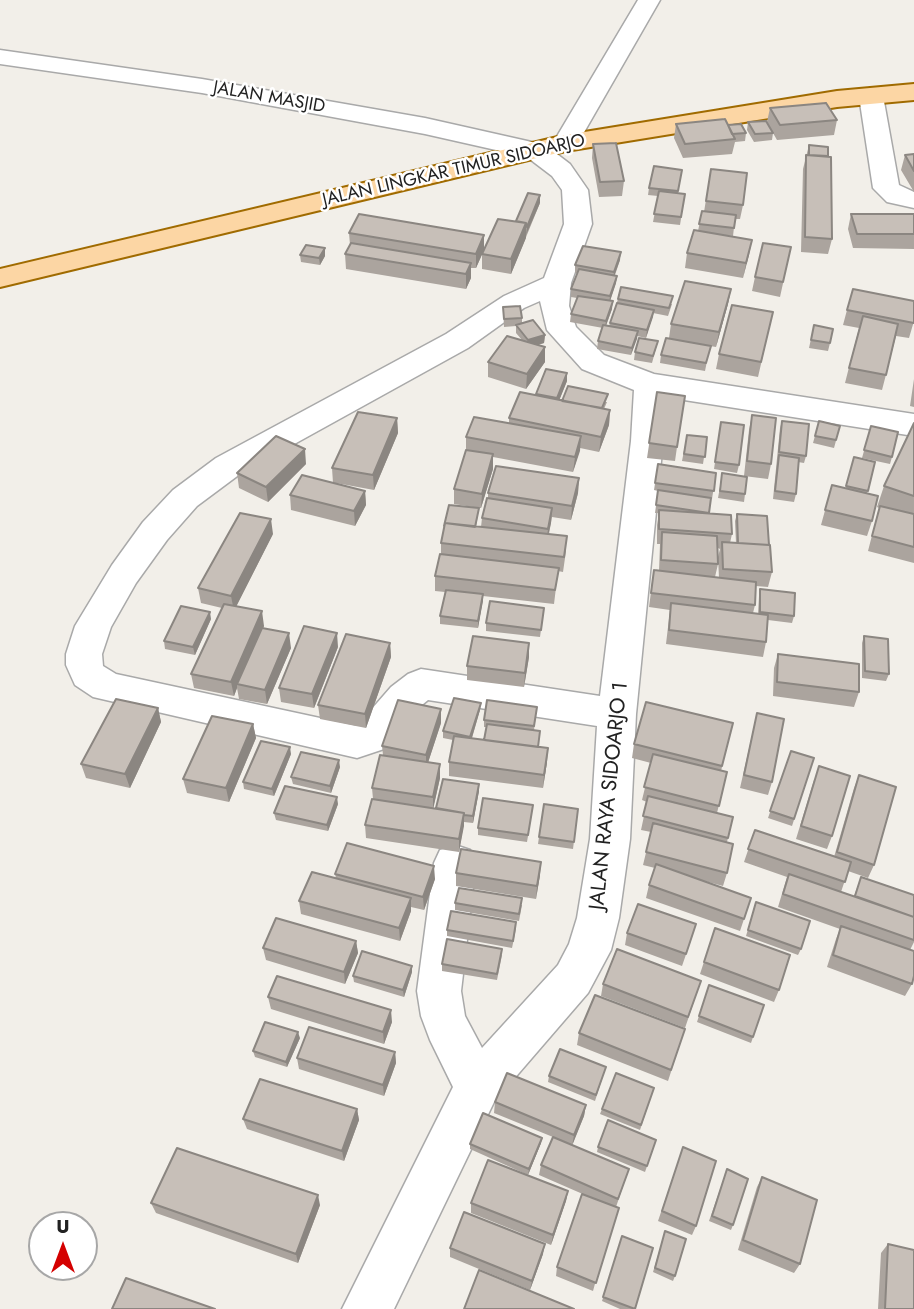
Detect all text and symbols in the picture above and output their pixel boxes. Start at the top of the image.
street label: JALAN MASJID [211,78,327,118]
street label: JALAN LINGKAR TIMUR SIDOARJO [321,130,587,212]
street label: JALAN RAYA SIDOARJO 1 [585,681,635,911]
north arrow [28,1211,98,1281]
text: U [56,1213,70,1240]

